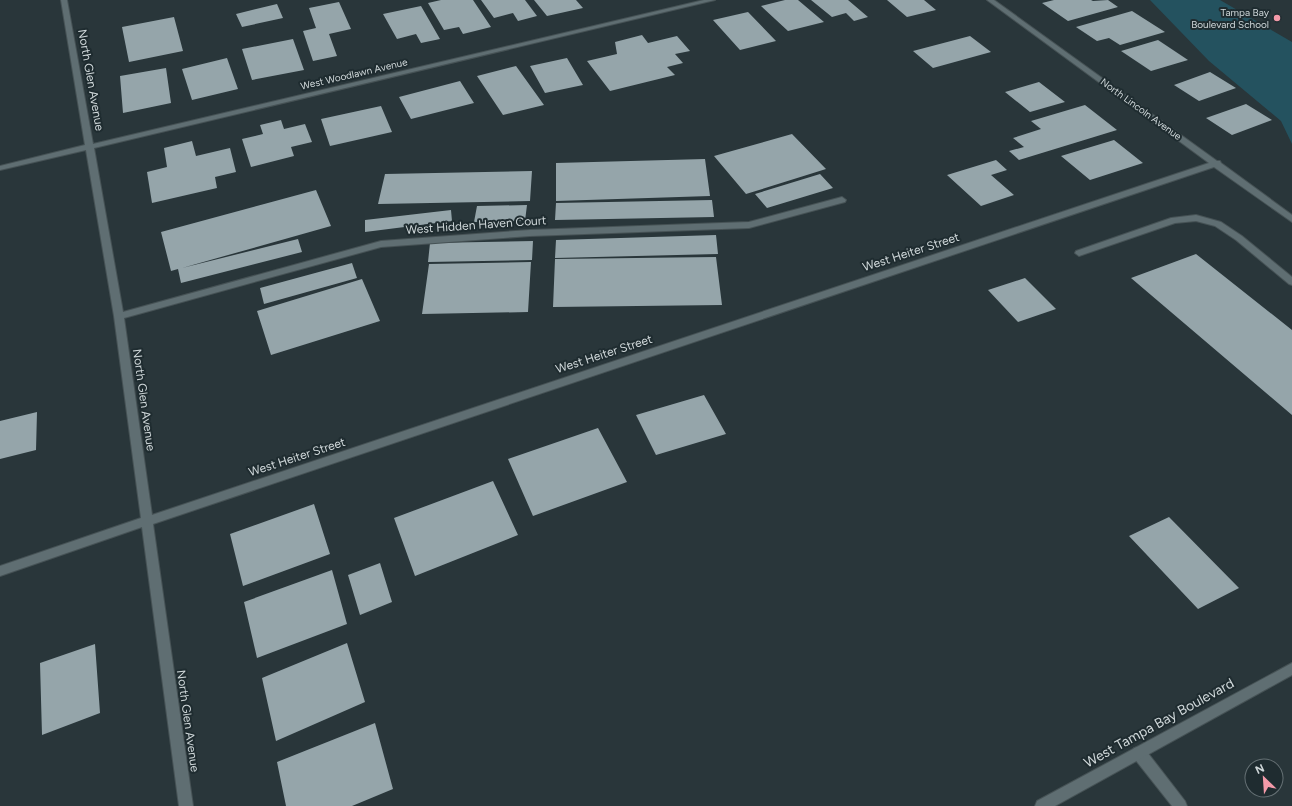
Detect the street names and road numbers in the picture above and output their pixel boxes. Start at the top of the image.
street label: North Glen Avenue [75,28,107,132]
street label: West Woodlawn Avenue [299,55,409,93]
street label: North Lincoln Avenue [1098,75,1185,143]
street label: West Hidden Haven Court [405,213,547,237]
street label: West Heiter Street [861,230,961,274]
street label: West Heiter Street [554,332,654,376]
street label: North Glen Avenue [130,348,158,452]
street label: West Heiter Street [247,435,347,479]
street label: North Glen Avenue [174,669,202,773]
street label: West Tampa Bay Boulevard [1081,675,1237,771]

